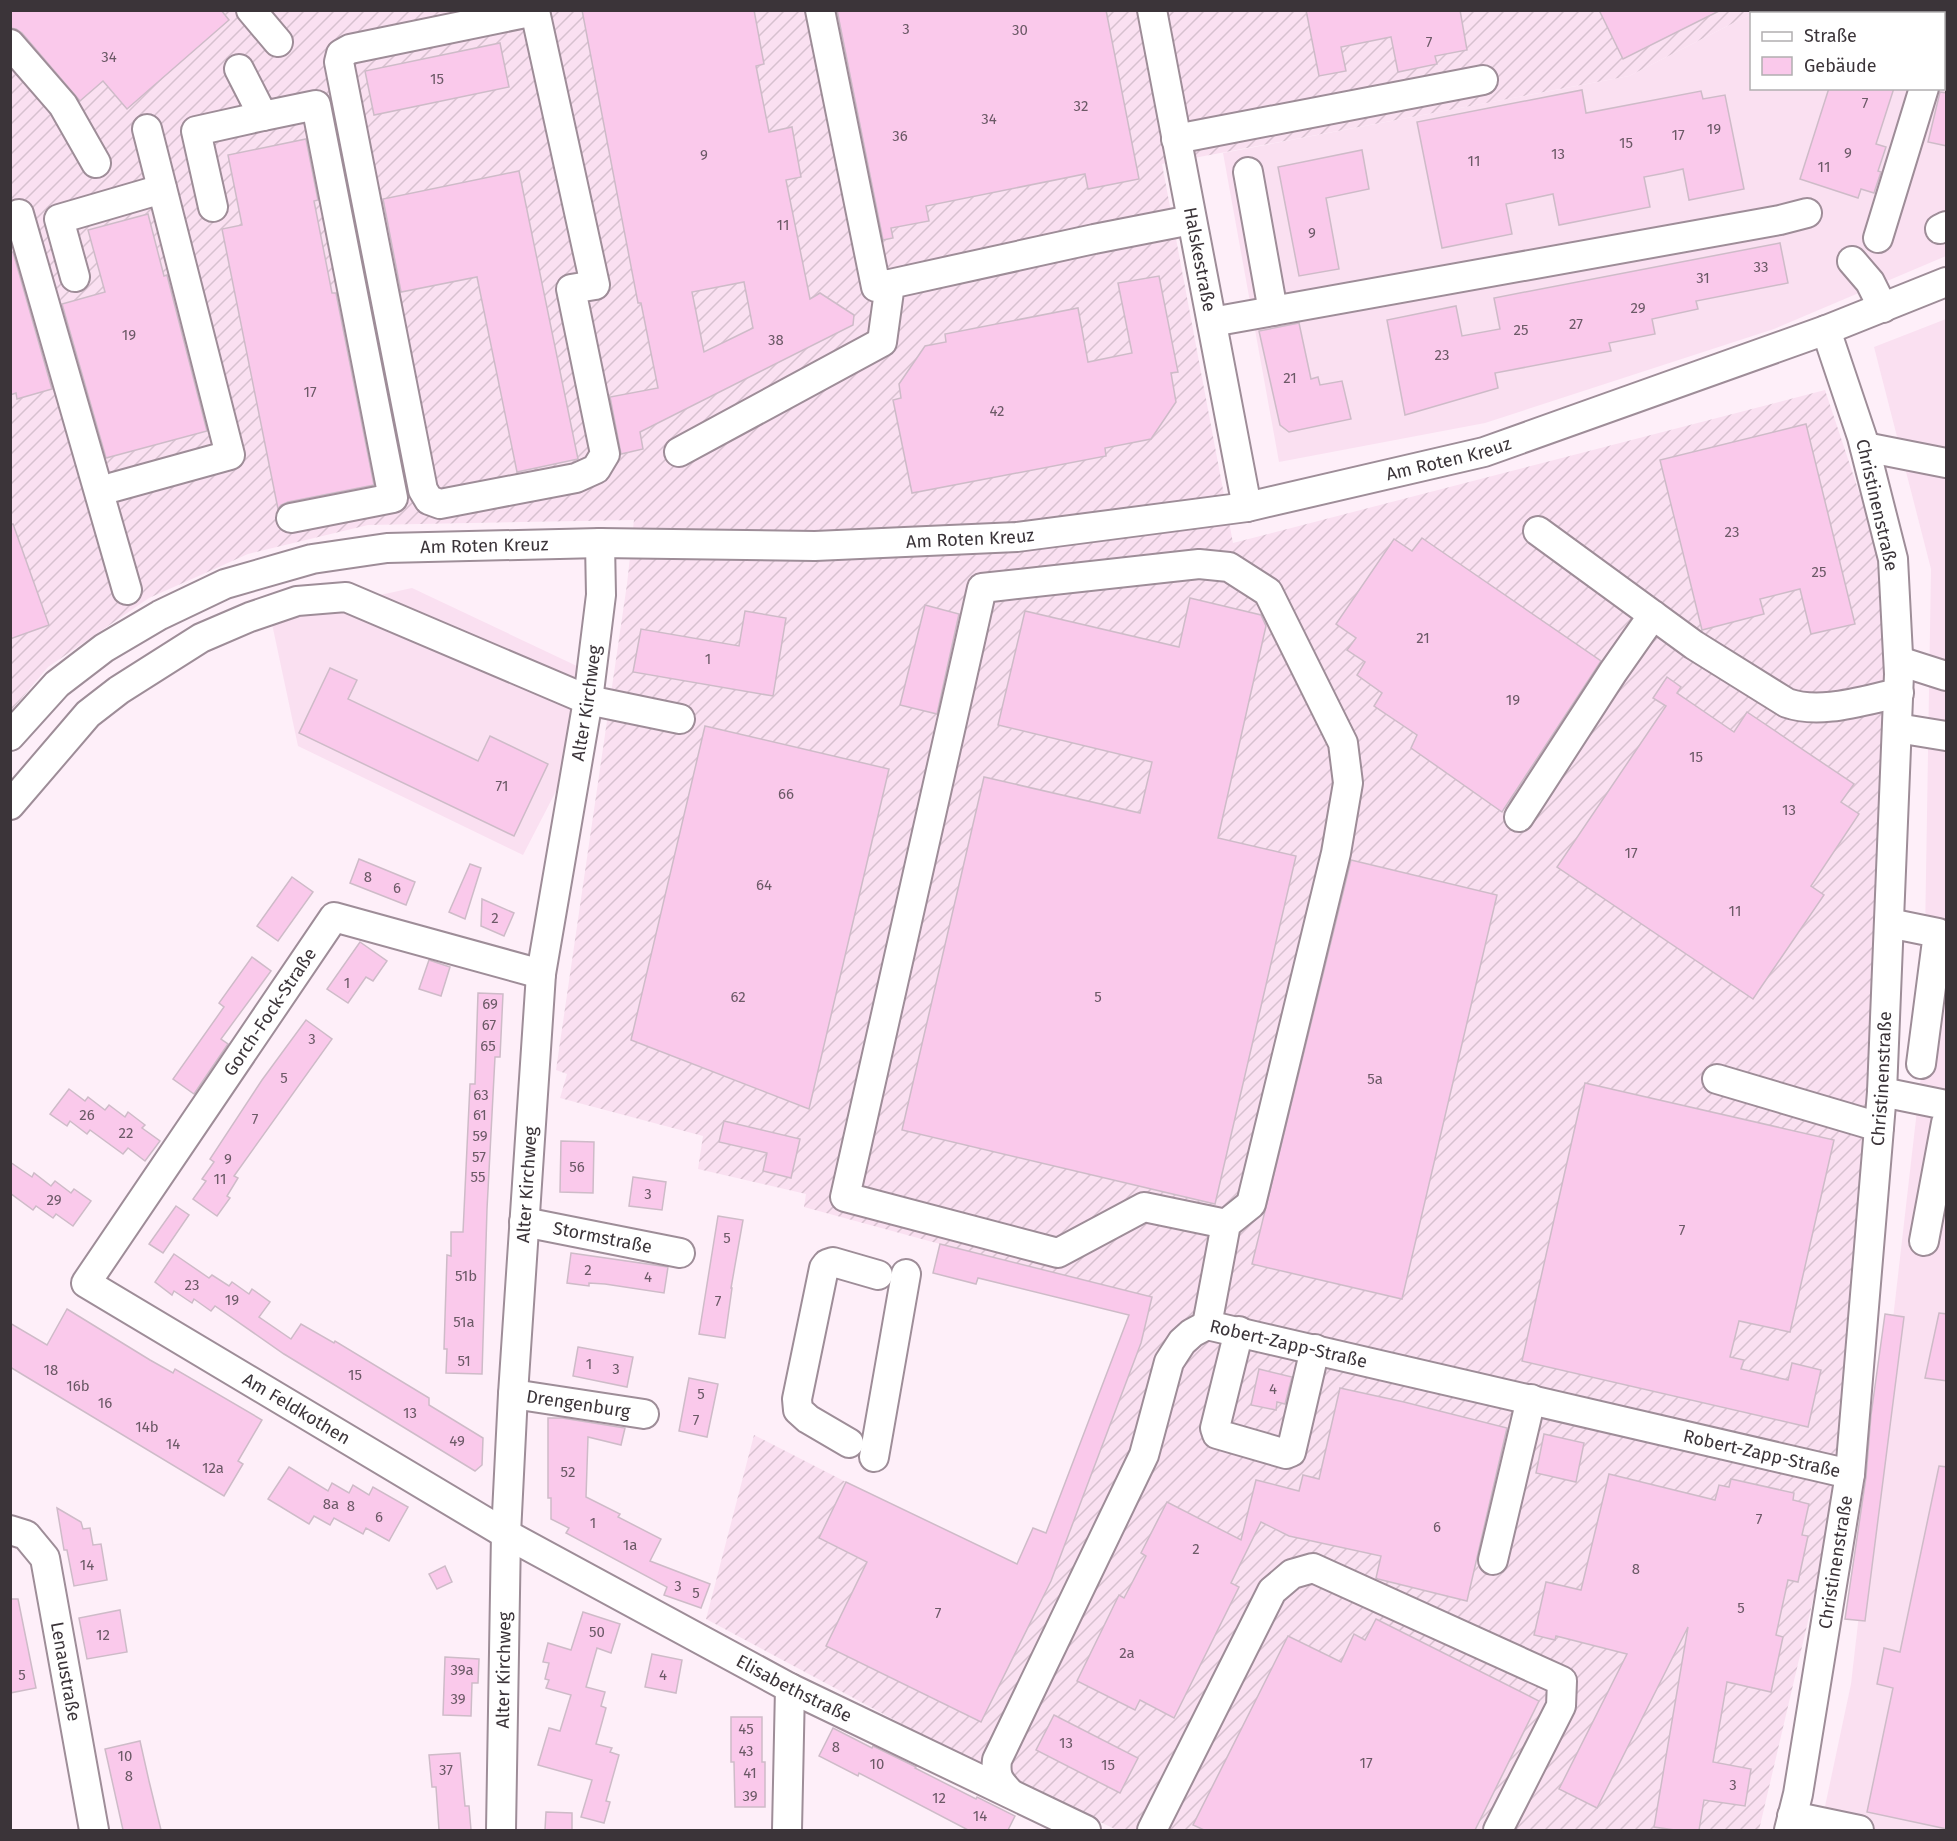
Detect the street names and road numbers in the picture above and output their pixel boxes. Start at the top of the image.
street label: Halskestraße [1179,205,1220,314]
street label: Am Roten Kreuz [1384,432,1514,485]
street label: Christinenstraße [1851,437,1903,573]
street label: Am Roten Kreuz [906,524,1036,553]
street label: Am Roten Kreuz [420,533,549,558]
street label: Alter Kirchweg [567,643,606,763]
street label: Gorch-Fock-Straße [219,944,321,1080]
street label: Christinenstraße [1867,1011,1896,1147]
street label: Alter Kirchweg [512,1125,542,1244]
street label: Stormstraße [551,1217,654,1258]
street label: Robert-Zapp-Straße [1208,1315,1369,1373]
street label: Am Feldkothen [239,1368,354,1449]
street label: Drengenburg [525,1385,632,1423]
street label: Robert-Zapp-Straße [1681,1425,1843,1482]
street label: Christinenstraße [1814,1494,1857,1631]
street label: Alter Kirchweg [492,1611,516,1729]
street label: Lenaustraße [46,1620,85,1723]
street label: Elisabethstraße [732,1650,855,1727]

